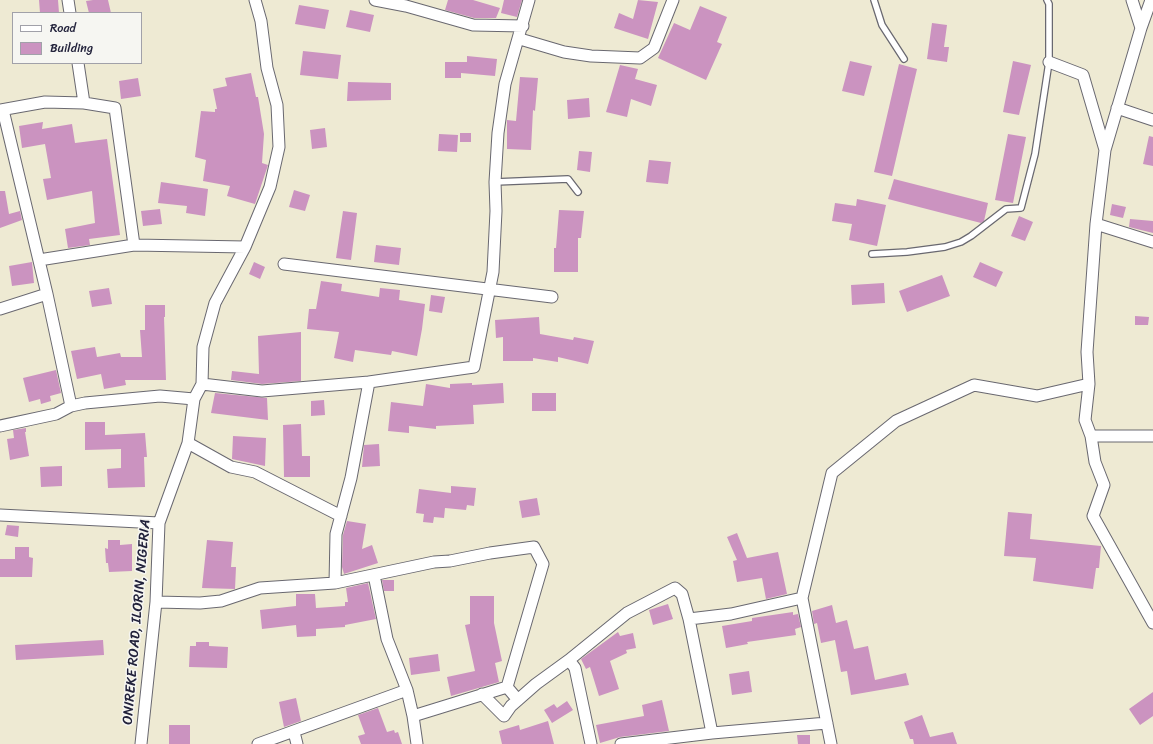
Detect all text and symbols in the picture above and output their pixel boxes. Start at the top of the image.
legend [12,12,142,64]
text: Road [50,17,76,39]
text: Building [50,37,93,59]
street label: ONIREKE ROAD, ILORIN, NIGERIA [120,518,154,726]

